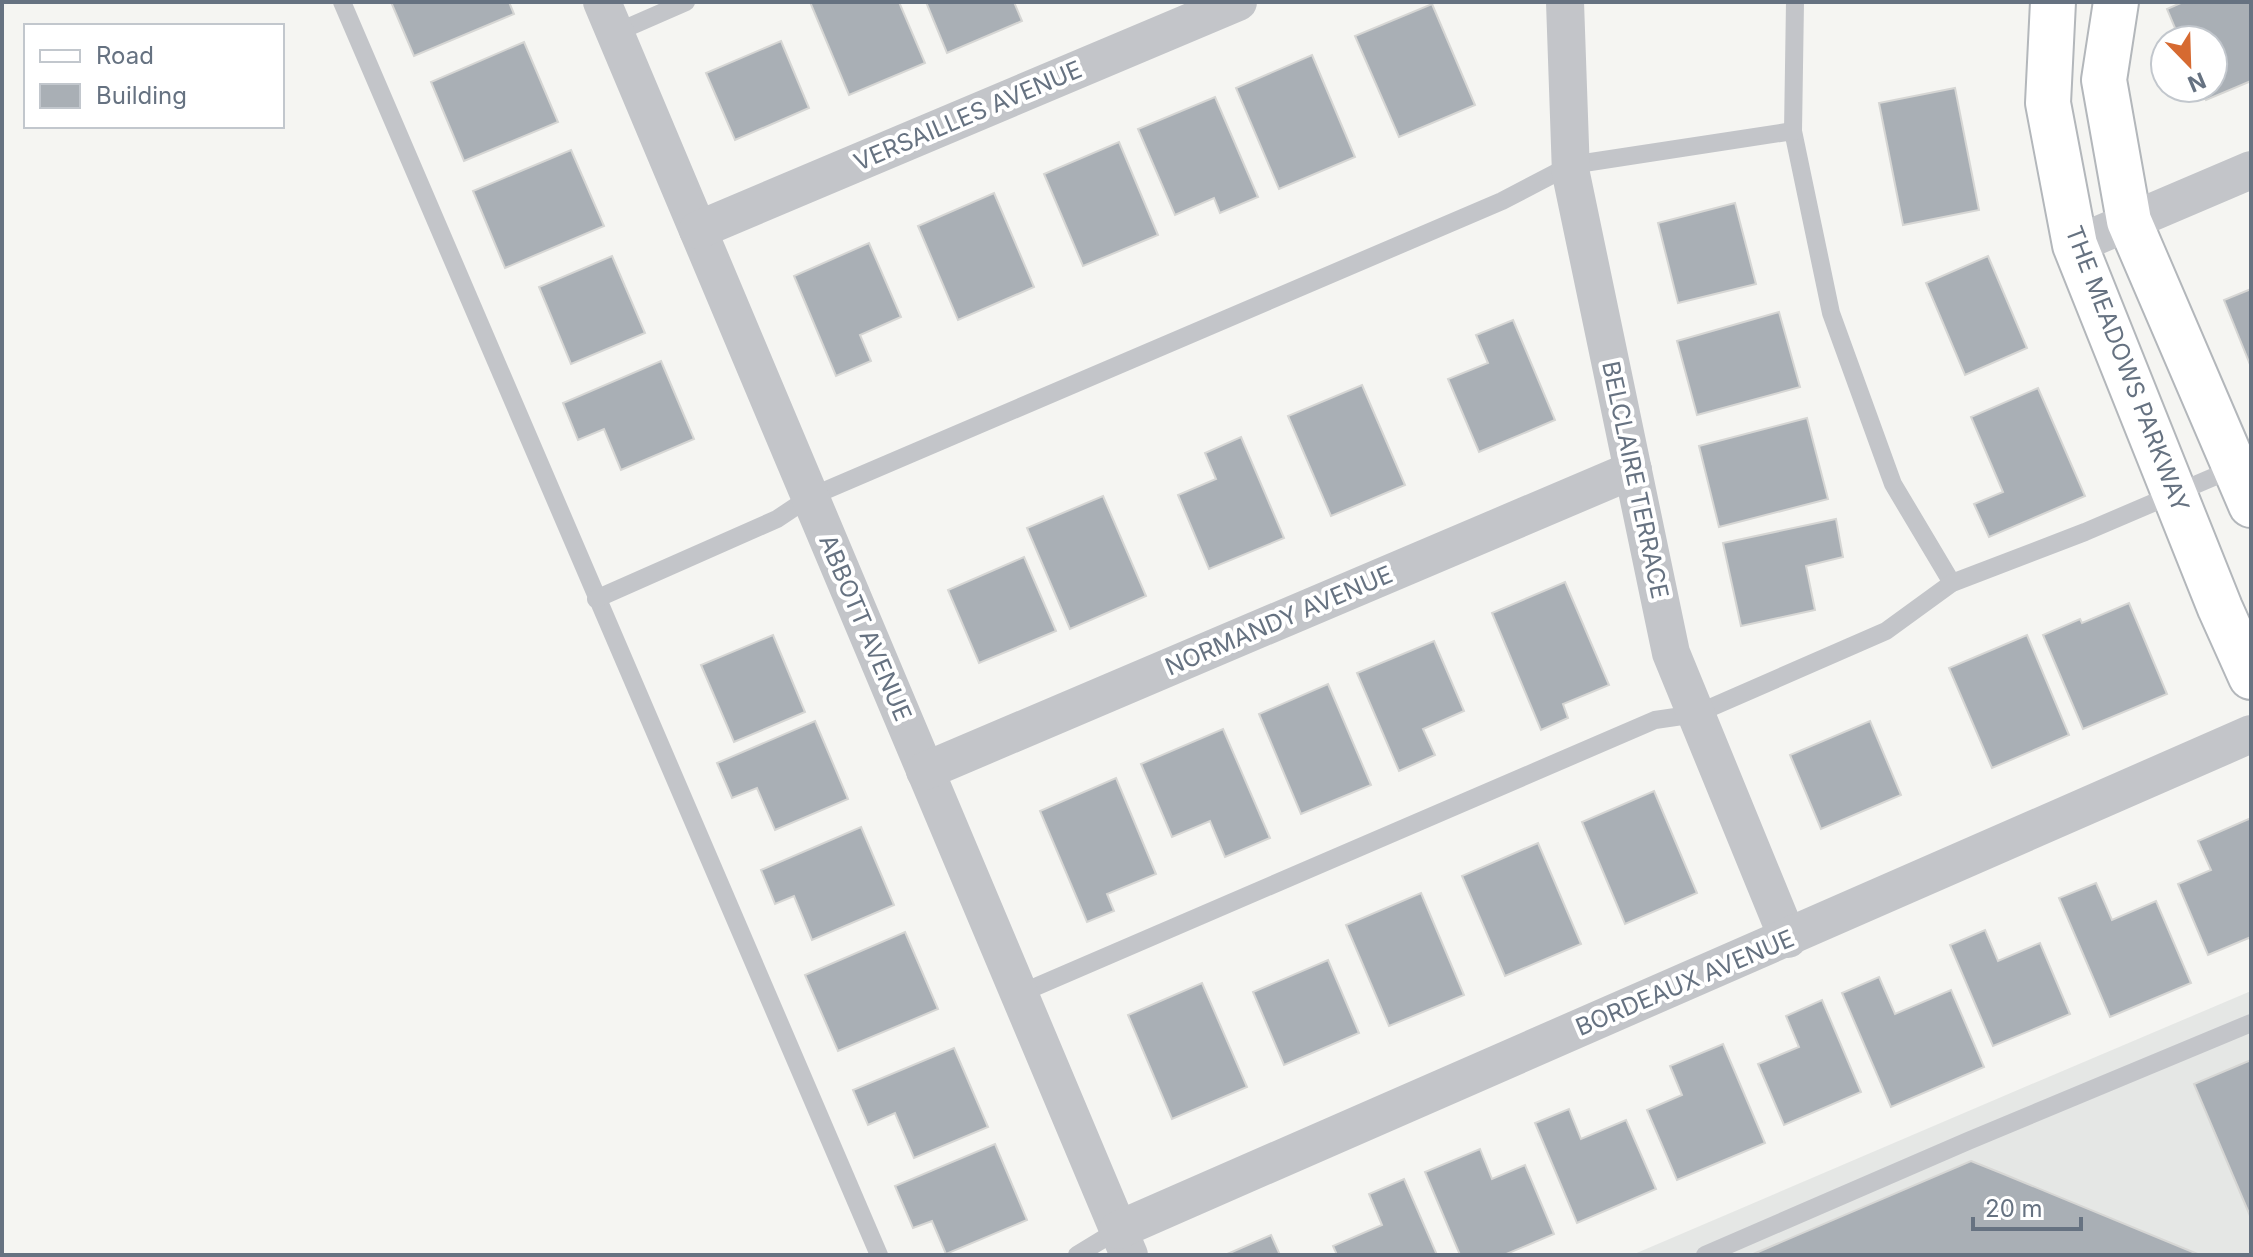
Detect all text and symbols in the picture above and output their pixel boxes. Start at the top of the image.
legend [24,24,284,128]
north arrow [2149,24,2229,104]
text: Road [96,41,154,70]
street label: VERSAILLES AVENUE [849,54,1086,177]
text: N [2184,67,2210,98]
text: Building [96,81,187,110]
street label: THE MEADOWS PARKWAY [2060,222,2195,516]
street label: BELCLAIRE TERRACE [1596,358,1675,601]
street label: ABBOTT AVENUE [813,530,918,725]
street label: NORMANDY AVENUE [1161,560,1397,682]
street label: BORDEAUX AVENUE [1571,923,1798,1042]
scale bar [1973,1181,2081,1231]
text: 20 m [1985,1194,2043,1223]

